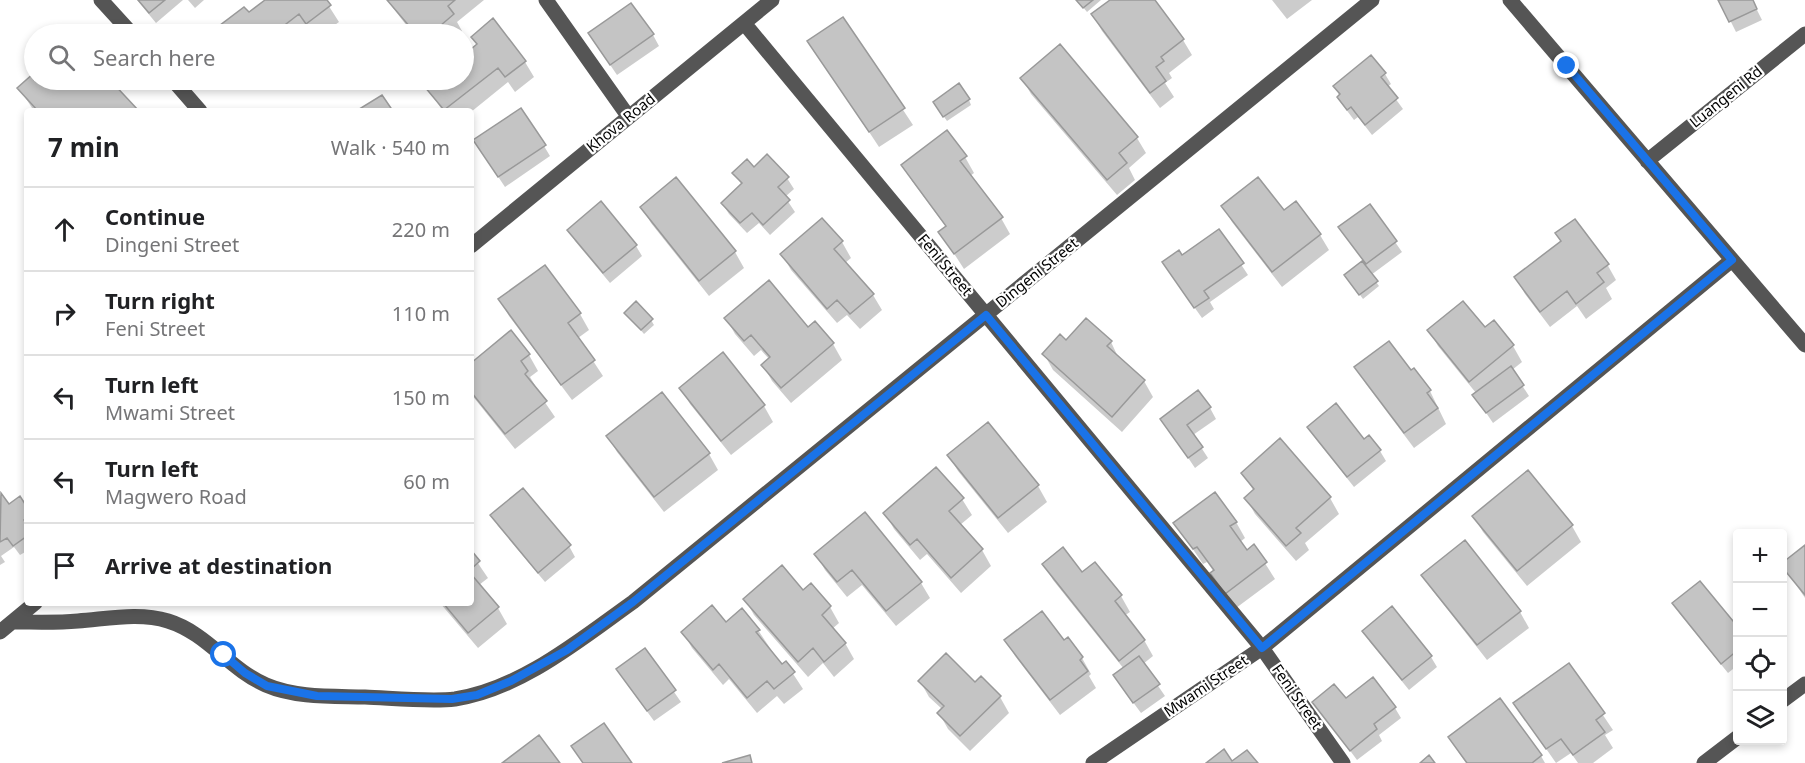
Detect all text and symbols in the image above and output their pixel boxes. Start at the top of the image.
search box [24,24,474,90]
icon: search [45,41,78,74]
text: Search here [93,42,215,72]
route end [1553,52,1579,78]
street label: Luangeni Rd [1685,61,1766,132]
street label: Khova Road [582,88,659,156]
text: 7 min [48,129,120,165]
text: Walk · 540 m [331,134,450,161]
text: Continue [105,201,205,231]
icon: ahead [48,213,81,246]
text: 220 m [392,216,450,243]
street label: Feni Street [914,229,978,300]
text: Dingeni Street [105,231,239,258]
street label: Dingeni Street [991,232,1082,312]
text: Turn right [105,285,215,315]
icon: right [48,297,81,330]
text: 110 m [392,300,450,327]
text: Feni Street [105,315,205,342]
text: Turn left [105,369,199,399]
icon: left [48,381,81,414]
text: 150 m [392,384,450,411]
text: Mwami Street [105,399,235,426]
text: Turn left [105,453,199,483]
icon: left [48,465,81,498]
text: 60 m [403,468,450,495]
text: Magwero Road [105,483,247,510]
map controls [1733,529,1787,745]
button: + [1733,529,1787,583]
icon: arrive [48,549,81,582]
text: Arrive at destination [105,550,332,580]
button: − [1733,583,1787,637]
button: locate [1733,637,1787,691]
route start [210,641,236,667]
street label: Mwami Street [1159,649,1252,721]
street label: Feni Street [1268,660,1328,733]
button: layers [1733,691,1787,745]

